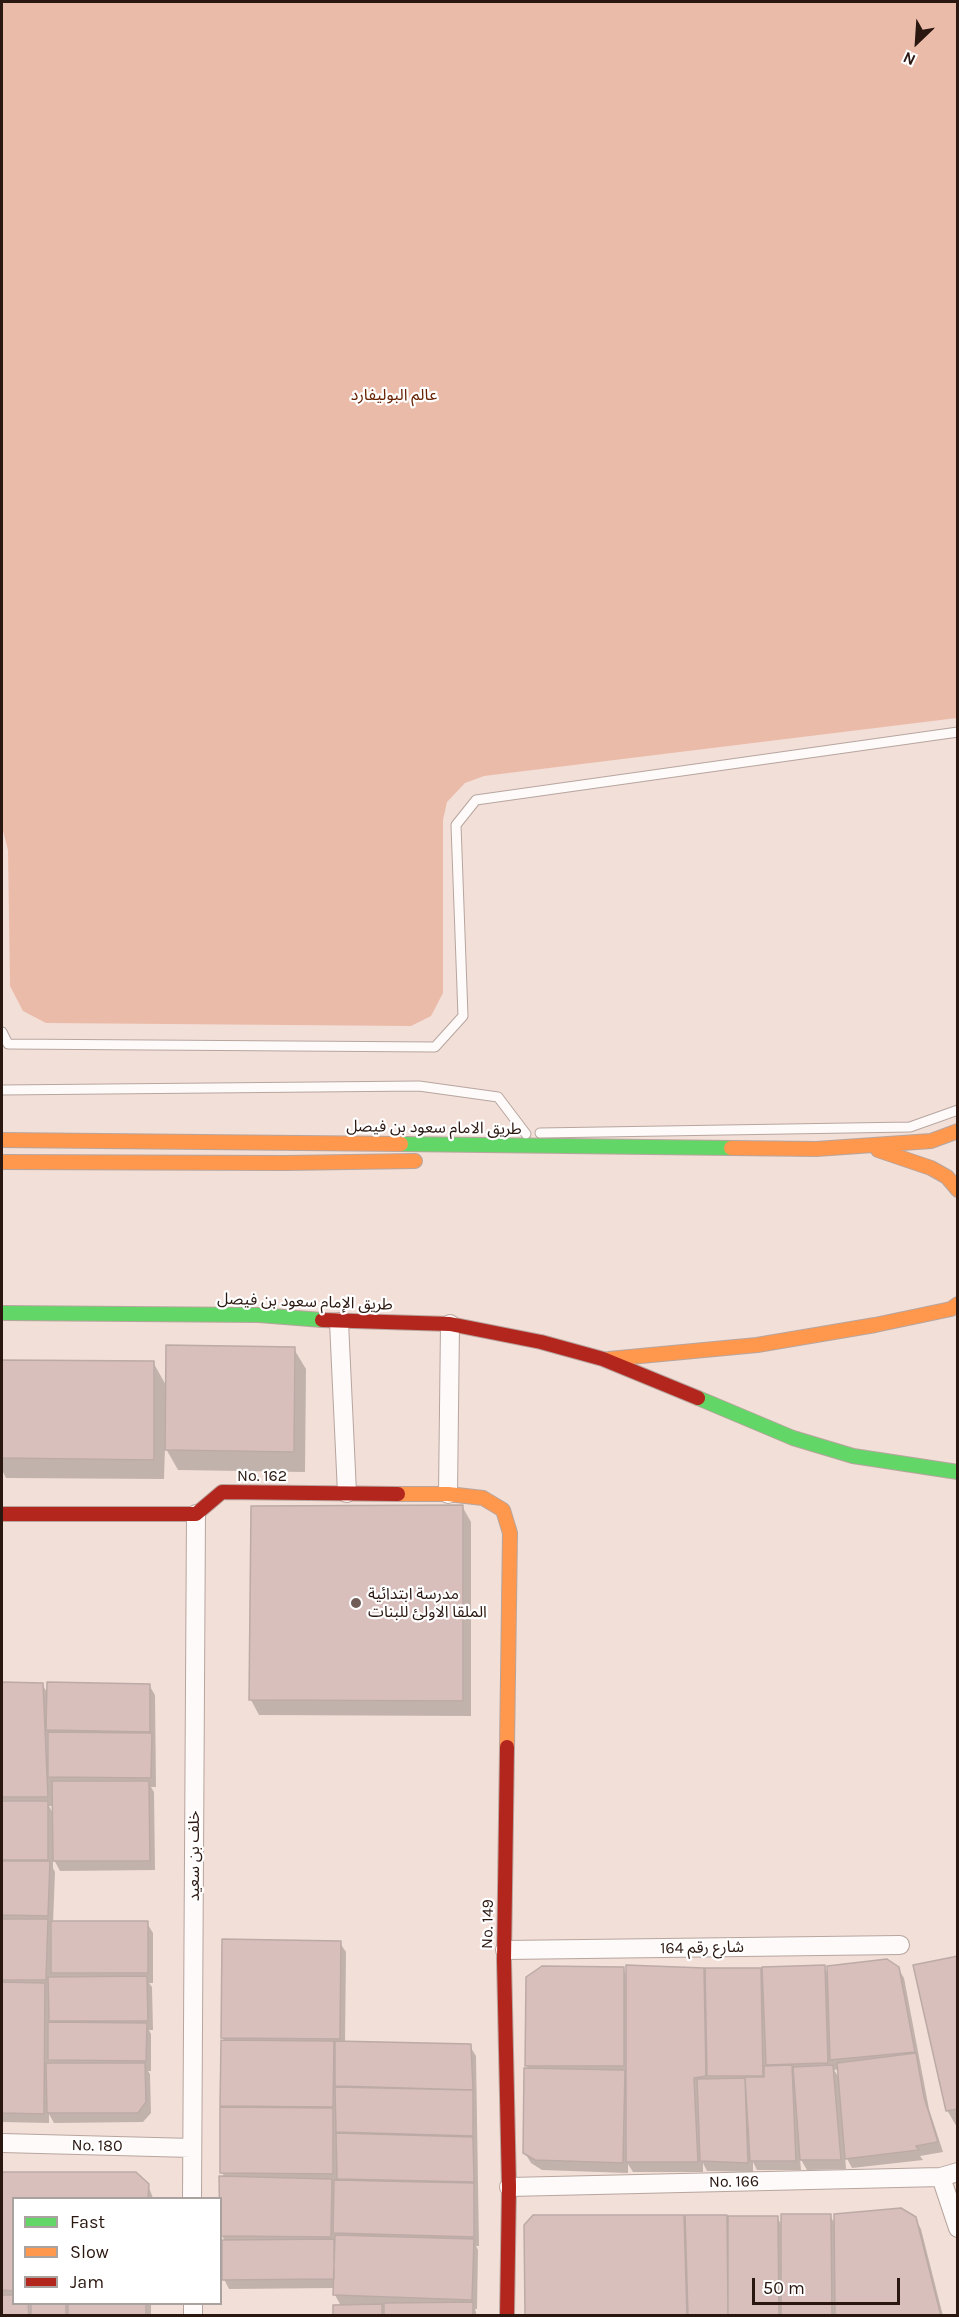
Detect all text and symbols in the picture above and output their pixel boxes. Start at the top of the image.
north arrow [887,12,947,72]
text: N [900,48,918,70]
park label: عالم البوليفارد [351,385,437,405]
street label: طريق الامام سعود بن فيصل [346,1117,522,1139]
street label: طريق الإمام سعود بن فيصل [217,1289,393,1315]
street label: No. 162 [237,1466,287,1486]
place label: مدرسة ابتدائية الملقا الاولئ للبنات [368,1584,487,1622]
marker: مدرسة ابتدائية الملقا الاولئ للبنات [349,1596,363,1610]
street label: خلف بن سعيد [184,1811,204,1901]
street label: No. 149 [478,1899,498,1949]
street label: شارع رقم 164 [660,1938,744,1958]
street label: No. 180 [71,2136,123,2156]
street label: No. 166 [709,2172,759,2192]
legend [12,2197,222,2305]
text: Fast [70,2211,105,2233]
text: Slow [70,2241,109,2263]
scale bar [755,2266,904,2304]
text: Jam [70,2271,104,2293]
text: 50 m [763,2277,805,2299]

